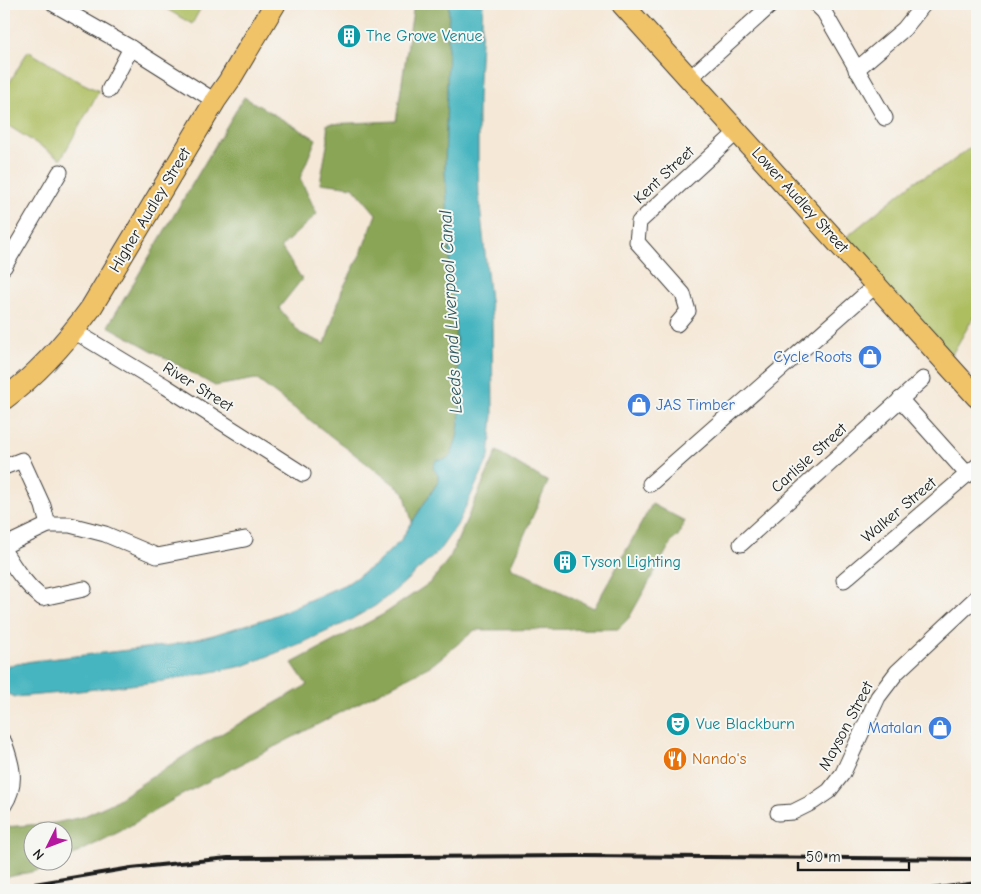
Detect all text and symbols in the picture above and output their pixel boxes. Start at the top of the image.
building icon: The Grove Venue [336,23,362,49]
place label: The Grove Venue [366,27,483,45]
street label: Kent Street [630,142,698,207]
street label: Higher Audley Street [106,144,194,276]
street label: Lower Audley Street [748,144,852,257]
water label: Leeds and Liverpool Canal [435,209,467,414]
shop icon: Cycle Roots [857,344,883,370]
place label: Cycle Roots [773,348,852,366]
street label: River Street [160,358,237,416]
shop icon: JAS Timber [626,392,652,418]
place label: JAS Timber [656,396,736,414]
street label: Carlisle Street [768,419,851,497]
street label: Walker Street [858,473,940,546]
building icon: Tyson Lighting [552,549,578,575]
place label: Tyson Lighting [582,553,681,571]
street label: Mayson Street [815,678,877,774]
theatre icon: Vue Blackburn [665,711,691,737]
place label: Vue Blackburn [696,715,795,733]
shop icon: Matalan [927,715,953,741]
place label: Matalan [867,719,922,737]
restaurant icon: Nando's [662,746,688,772]
place label: Nando's [692,750,747,768]
north arrow [22,822,72,872]
scale bar [798,839,910,871]
text: N [29,845,48,863]
text: 50 m [806,848,841,866]

